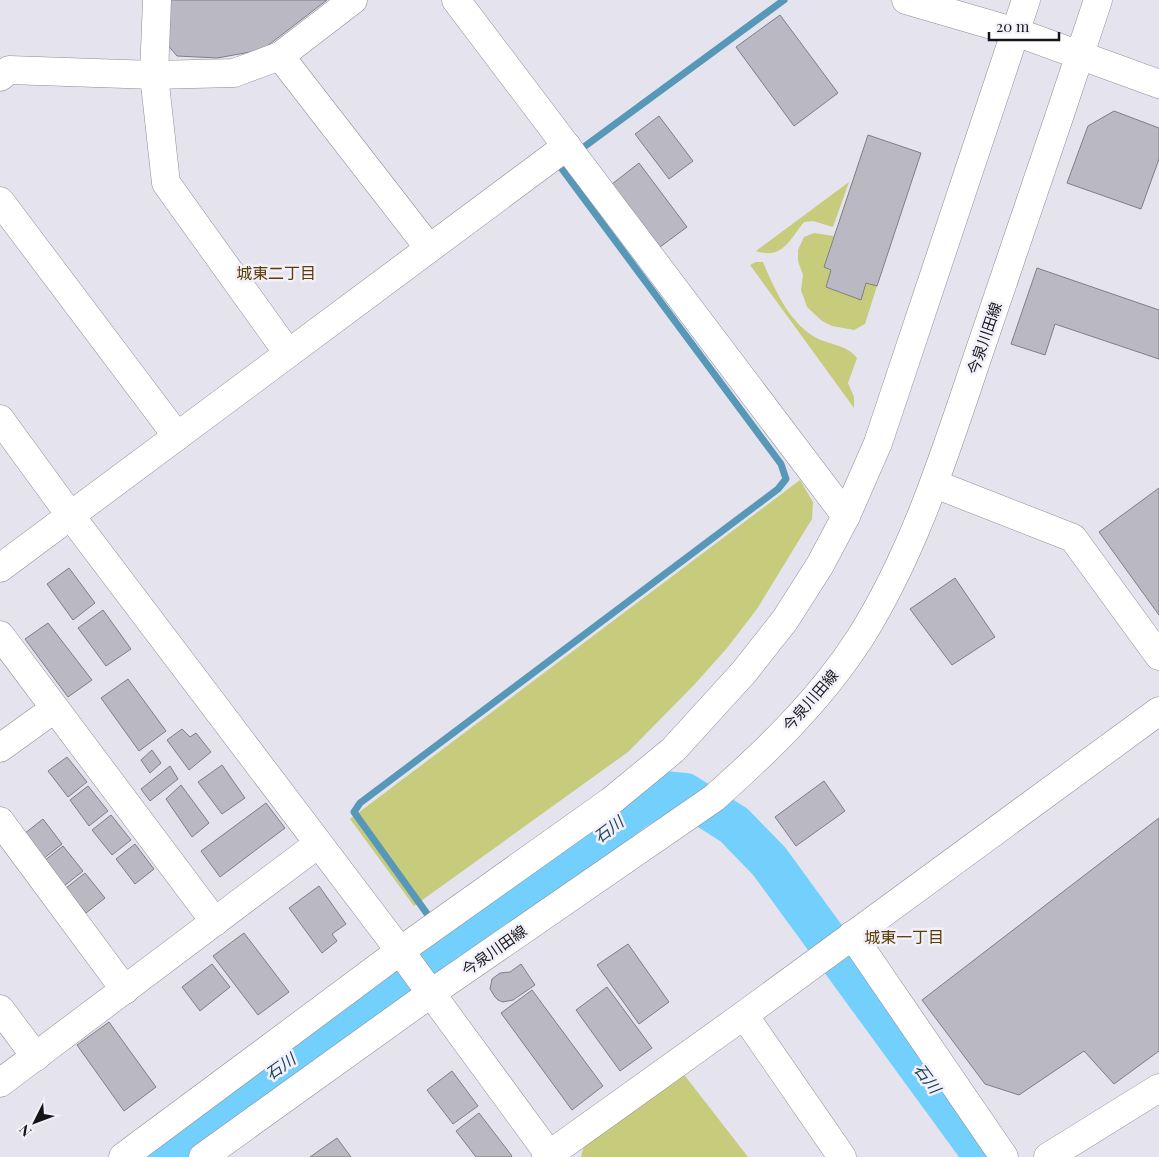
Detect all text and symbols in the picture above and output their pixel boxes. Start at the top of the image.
scale bar [989,10,1059,42]
text: 20 m [996,16,1030,36]
district label: 城東二丁目 [236,262,316,283]
street label: 今泉川田線 [962,299,1006,377]
street label: 今泉川田線 [778,665,842,735]
water label: 石川 [589,810,629,847]
street label: 今泉川田線 [458,920,530,980]
district label: 城東一丁目 [864,926,944,947]
water label: 石川 [261,1047,301,1084]
water label: 石川 [910,1059,947,1099]
north arrow [10,1097,60,1147]
text: N [15,1121,35,1141]

